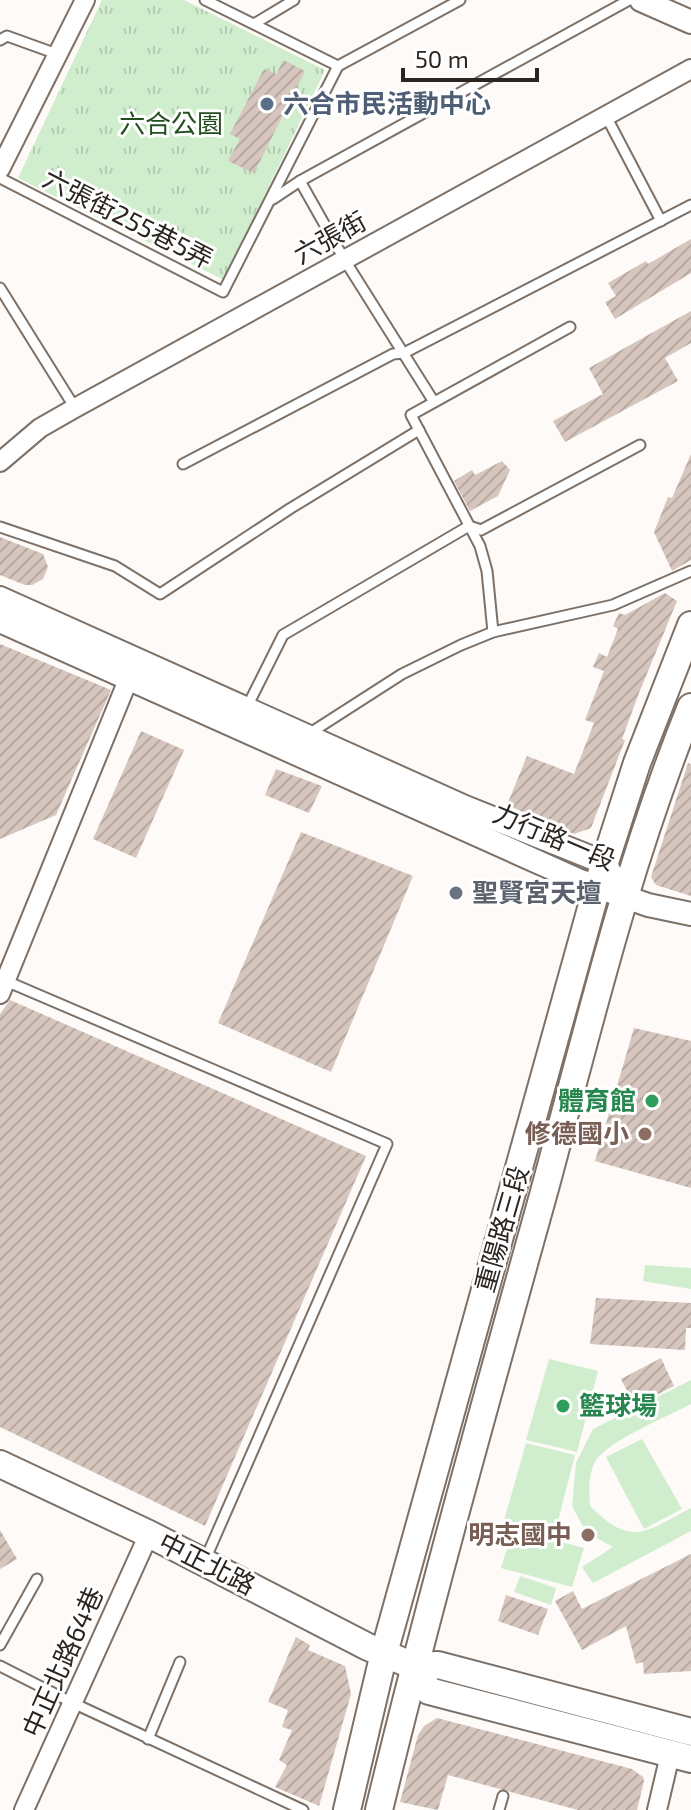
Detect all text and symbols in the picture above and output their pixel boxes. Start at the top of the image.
scale bar [403,32,537,82]
text: 50 m [415,44,469,73]
place label: 六合市民活動中心 [283,87,491,118]
marker: 六合市民活動中心 [258,95,276,113]
park label: 六合公園 [119,107,223,138]
street label: 六張街255巷5弄 [39,162,219,274]
street label: 六張街 [288,204,371,269]
street label: 力行路一段 [489,796,620,875]
place label: 聖賢宮天壇 [472,876,602,907]
marker: 聖賢宮天壇 [447,884,465,902]
place label: 體育館 [558,1084,636,1115]
marker: 體育館 [643,1092,661,1110]
place label: 修德國小 [525,1117,629,1148]
marker: 修德國小 [636,1125,654,1143]
street label: 重陽路三段 [468,1162,533,1295]
place label: 籃球場 [579,1389,657,1420]
marker: 籃球場 [554,1397,572,1415]
place label: 明志國中 [468,1518,572,1549]
street label: 中正北路 [154,1525,261,1600]
marker: 明志國中 [579,1526,597,1544]
street label: 中正北路64巷 [15,1582,109,1741]

